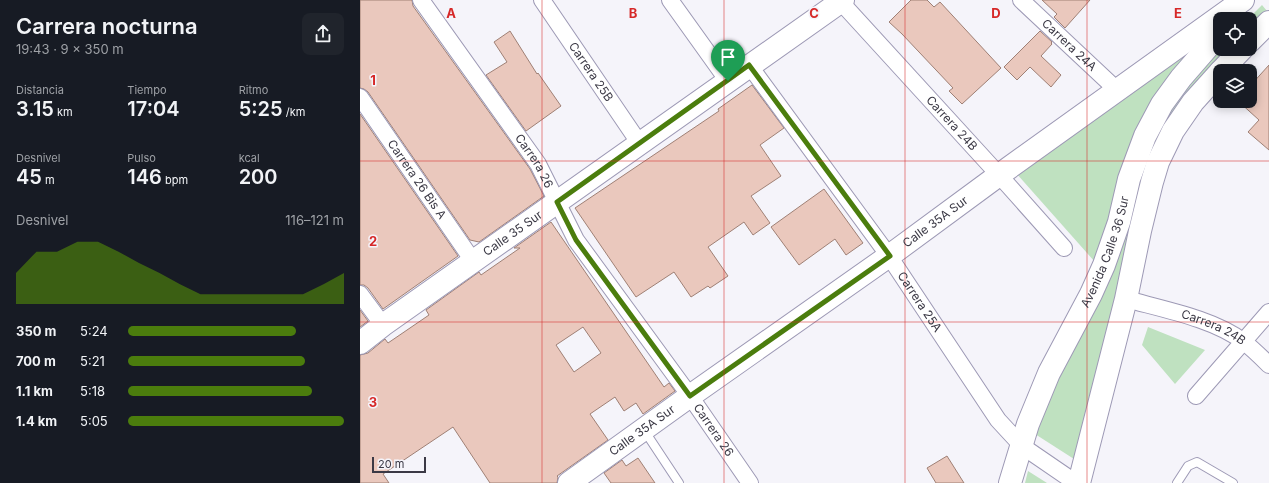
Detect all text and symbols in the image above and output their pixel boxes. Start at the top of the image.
text: A [446,5,456,21]
text: B [629,5,638,21]
text: C [809,5,819,21]
text: D [991,5,1001,21]
text: E [1174,5,1182,21]
map controls [1213,12,1257,108]
button: locate [1213,12,1257,56]
text: Carrera nocturna [16,13,198,39]
button: share [302,13,344,55]
street label: Carrera 24A [1039,16,1100,74]
street label: Carrera 25B [566,39,617,104]
pin [711,40,745,81]
text: 19:43 · 9 × 350 m [16,41,124,57]
icon: arrive [717,46,739,68]
button: layers [1213,64,1257,108]
text: 1 [370,72,376,88]
text: Distancia [16,83,64,97]
text: Tiempo [127,83,166,97]
text: Ritmo [239,83,268,97]
street label: Carrera 24B [923,92,981,154]
text: 3.15 [16,97,54,121]
text: 17:04 [127,97,180,121]
text: 5:25 [239,97,283,121]
text: km [54,105,73,119]
text: /km [283,105,305,119]
street label: Carrera 26 [512,131,557,190]
street label: Carrera 26 Bis A [385,136,450,222]
text: Desnivel [16,151,60,165]
text: Pulso [127,151,156,165]
text: kcal [239,151,260,165]
text: 45 [16,165,42,189]
text: 146 [127,165,162,189]
text: 200 [239,165,278,189]
text: m [42,173,55,187]
text: bpm [162,173,188,187]
street label: Calle 35A Sur [900,192,971,250]
street label: Avenida Calle 36 Sur [1077,194,1132,310]
street label: Calle 35 Sur [480,207,545,259]
text: Desnivel [16,212,68,228]
text: 116–121 m [285,212,344,228]
text: 2 [369,233,377,249]
street label: Carrera 25A [895,269,945,335]
street label: Carrera 24B [1180,306,1249,348]
text: 350 m [16,323,56,339]
text: 5:24 [80,323,108,339]
text: 700 m [16,353,56,369]
text: 5:21 [80,353,105,369]
text: 1.1 km [16,383,53,399]
text: 5:18 [80,383,105,399]
text: 3 [369,394,377,410]
street label: Carrera 26 [690,400,737,459]
street label: Calle 35A Sur [606,401,678,459]
text: 1.4 km [16,413,57,429]
text: 5:05 [80,413,108,429]
scale bar [372,455,426,474]
text: 20 m [378,457,404,471]

